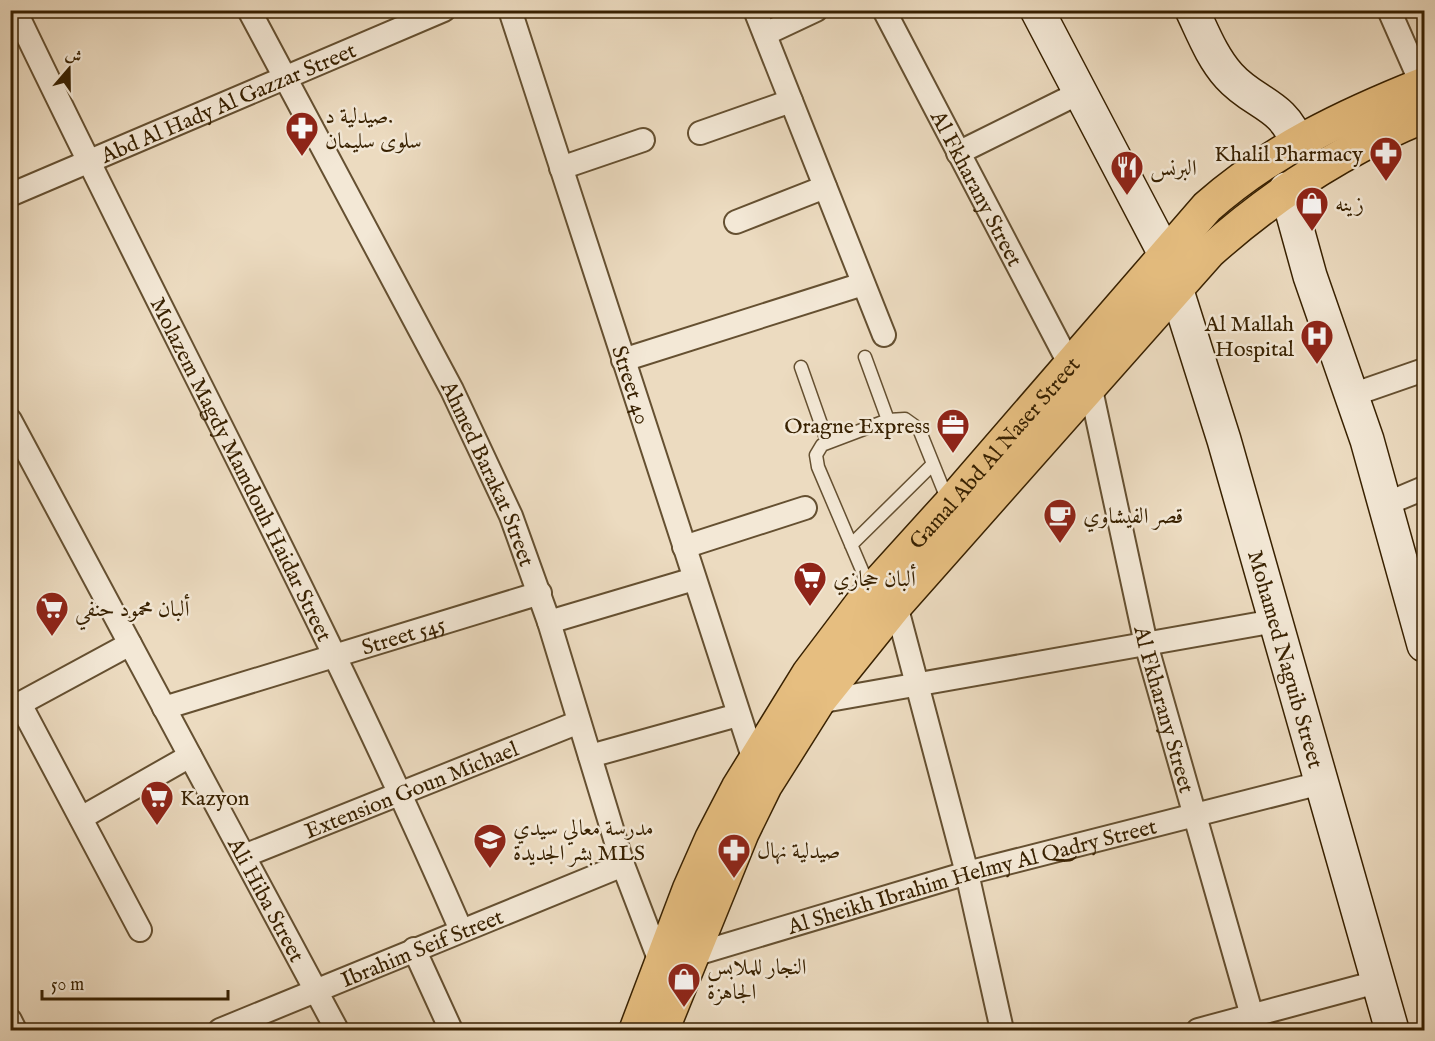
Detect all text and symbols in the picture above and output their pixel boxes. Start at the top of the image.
street label: Abd Al Hady Al Gazzar Street [96,37,361,171]
north arrow [39,39,99,99]
text: ش [63,45,84,69]
place label: صيدلية د. سلوى سليمان [325,103,422,156]
street label: Al Fkharany Street [923,105,1028,272]
pharmacy icon: صيدلية د. سلوى سليمان [284,110,320,157]
pharmacy icon: Khalil Pharmacy [1368,135,1404,182]
place label: Khalil Pharmacy [1214,141,1363,169]
restaurant icon: البرنس [1109,149,1145,196]
place label: البرنس [1150,155,1197,183]
shop icon: زينه [1294,185,1330,232]
place label: زينه [1335,191,1364,219]
street label: Molazem Magdy Mamdouh Haidar Street [143,293,338,647]
place label: Al Mallah Hospital [1204,311,1294,364]
hospital icon: Al Mallah Hospital [1299,318,1335,365]
street label: Street 40 [604,342,656,428]
street label: Gamal Abd Al Naser Street [904,351,1087,556]
street label: Ahmed Barakat Street [433,376,540,571]
office icon: Oragne Express [935,407,971,454]
place label: Oragne Express [784,413,930,441]
cafe icon: قصر الفيشاوي [1042,497,1078,544]
place label: قصر الفيشاوي [1083,503,1183,533]
street label: Mohamed Naguib Street [1240,547,1329,772]
supermarket icon: ألبان حجازي [792,560,828,607]
place label: ألبان حجازي [833,563,917,596]
supermarket icon: ألبان محمود حنفي [34,590,70,637]
place label: ألبان محمود حنفي [75,593,191,631]
street label: Street 545 [358,611,449,663]
street label: Al Fkharany Street [1126,623,1200,797]
street label: Extension Goun Michael [301,736,523,846]
supermarket icon: Kazyon [139,779,175,826]
place label: Kazyon [180,785,250,813]
street label: Al Sheikh Ibrahim Helmy Al Qadry Street [784,813,1160,942]
place label: مدرسة معالي سيدي بشر الجديدة MLS [513,815,654,868]
school or university icon: مدرسة معالي سيدي بشر الجديدة MLS [472,822,508,869]
street label: Ali Hiba Street [220,832,310,968]
pharmacy icon: صيدلية نهال [716,832,752,879]
place label: صيدلية نهال [757,838,840,866]
street label: Ibrahim Seif Street [337,903,508,995]
place label: النجار للملابس الجاهزة [707,954,807,1007]
shop icon: النجار للملابس الجاهزة [666,961,702,1008]
scale bar [42,963,228,1001]
text: 50 m [51,974,84,997]

